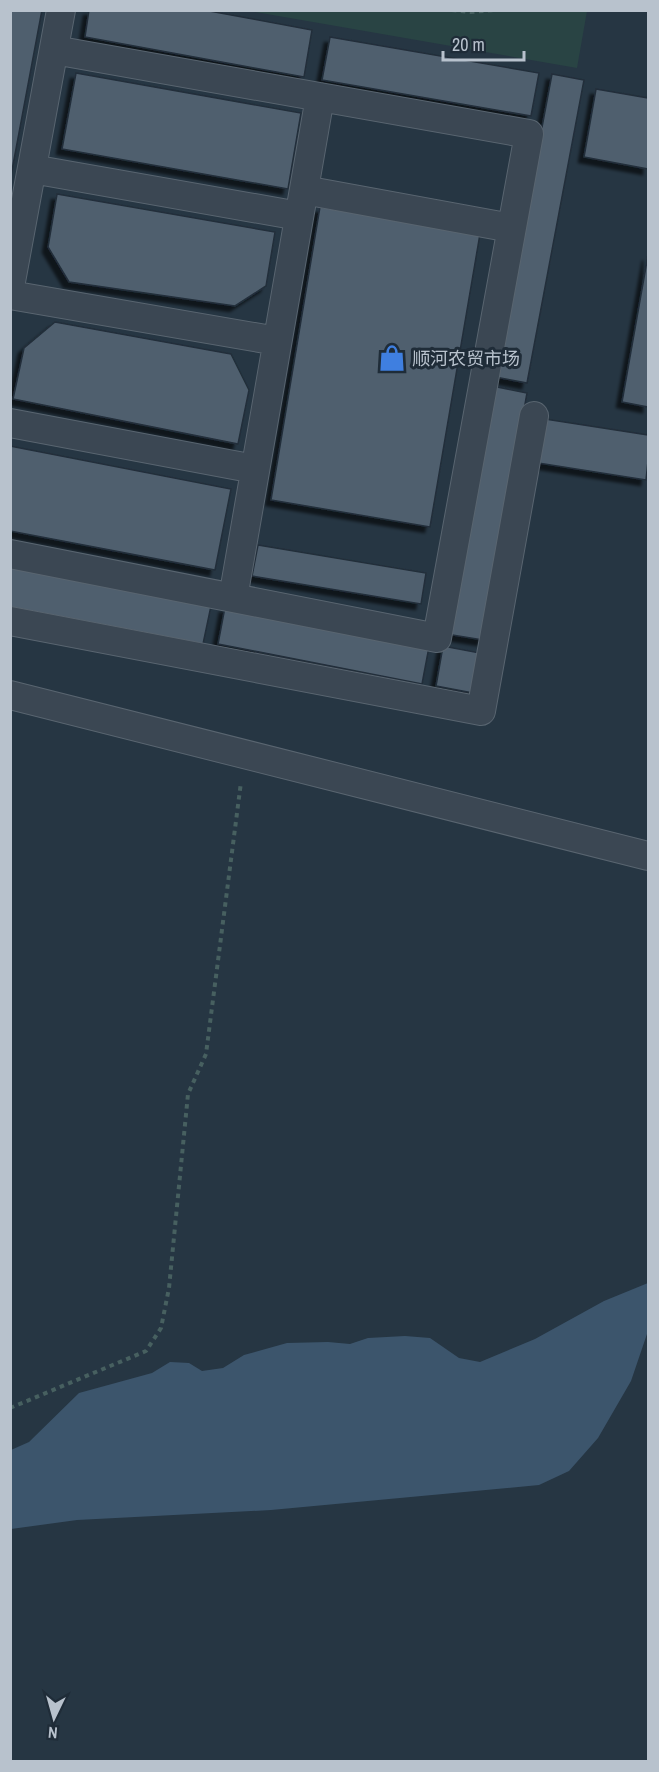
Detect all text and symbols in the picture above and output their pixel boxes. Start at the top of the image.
scale bar [443,24,524,62]
text: 20 m [452,32,485,57]
shop icon: 顺河农贸市场 [377,343,407,373]
place label: 顺河农贸市场 [412,346,520,371]
north arrow [24,1688,84,1748]
text: N [47,1722,58,1744]

